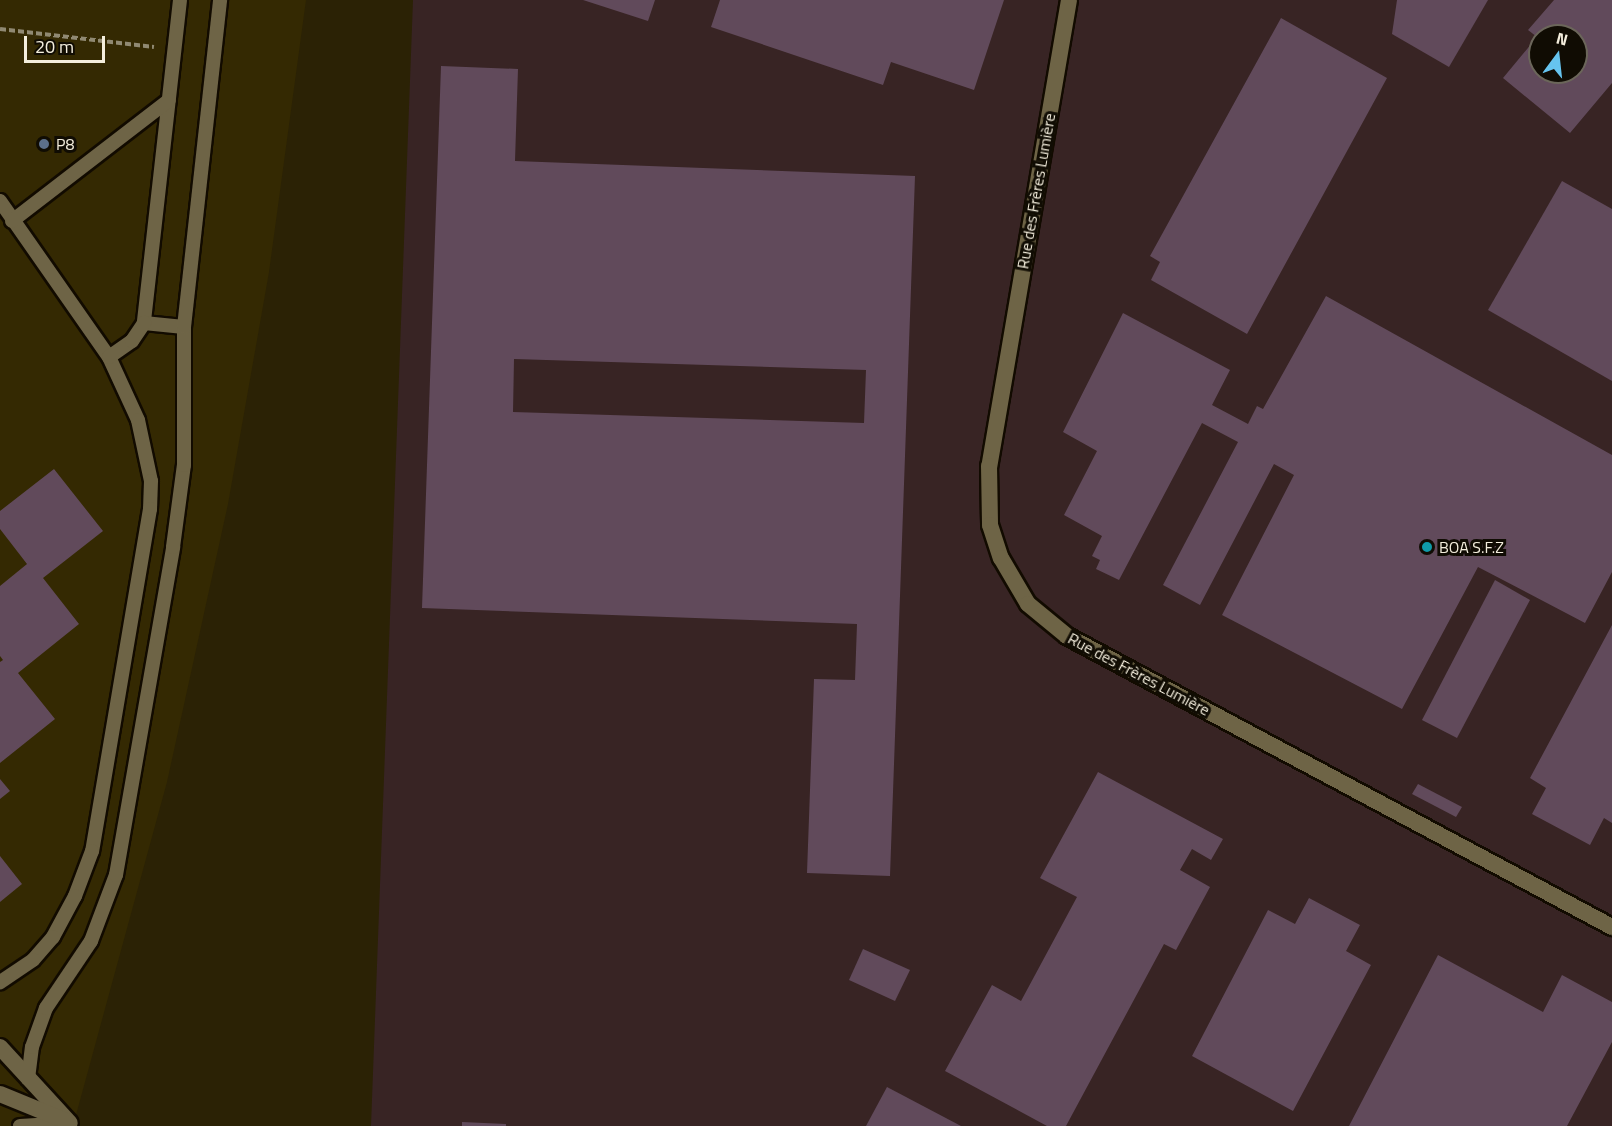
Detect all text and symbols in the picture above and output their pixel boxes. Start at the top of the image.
scale bar [27,24,108,62]
north arrow [1528,24,1588,84]
text: N [1554,26,1571,52]
text: 20 m [35,33,74,60]
street label: Rue des Frères Lumière [1013,112,1059,270]
place label: P8 [56,134,74,154]
marker: P8 [37,137,51,151]
place label: BOA S.F.Z [1439,537,1504,557]
marker: BOA S.F.Z [1420,540,1434,554]
street label: Rue des Frères Lumière [1065,628,1213,720]

